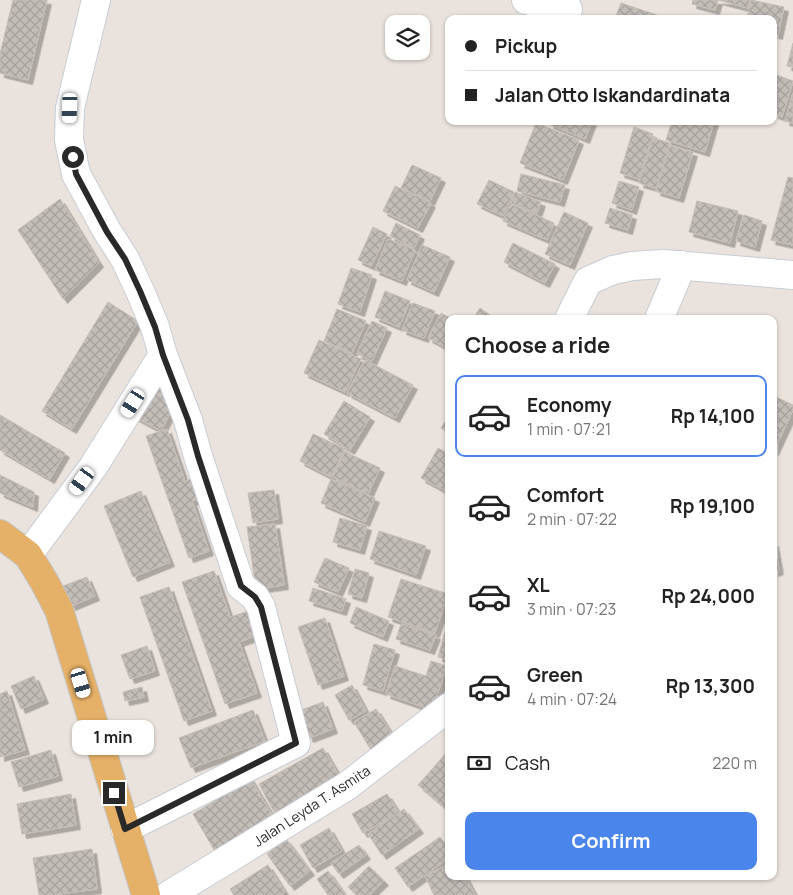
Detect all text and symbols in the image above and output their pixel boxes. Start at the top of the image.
map controls [385,15,430,60]
button: layers [385,15,430,60]
text: Pickup [495,33,557,59]
text: Jalan Otto Iskandardinata [495,82,730,108]
car [61,93,78,123]
route start [62,146,84,168]
text: Choose a ride [465,330,610,360]
car [118,386,147,420]
text: Economy [527,392,611,418]
icon: car [467,394,512,439]
text: Rp 14,100 [671,403,755,429]
text: 1 min · 07:21 [527,418,611,440]
car [67,464,96,498]
text: Comfort [527,482,604,508]
icon: car [467,484,512,529]
text: Rp 19,100 [670,493,755,519]
text: 2 min · 07:22 [527,508,617,530]
text: XL [527,572,550,598]
icon: car [467,574,512,619]
text: Rp 24,000 [662,583,755,609]
text: 3 min · 07:23 [527,598,616,620]
text: Green [527,662,583,688]
icon: car [467,664,512,709]
car [69,666,92,700]
text: Rp 13,300 [666,673,755,699]
text: 4 min · 07:24 [527,688,617,710]
callout: 1 min [73,720,155,756]
text: 1 min [93,726,133,748]
icon: cash [465,749,493,777]
text: Cash [505,750,550,776]
text: 220 m [712,752,757,774]
street label: Jalan Leyda T. Asmita [250,761,374,850]
route end [103,782,125,804]
button: Confirm [465,812,757,870]

